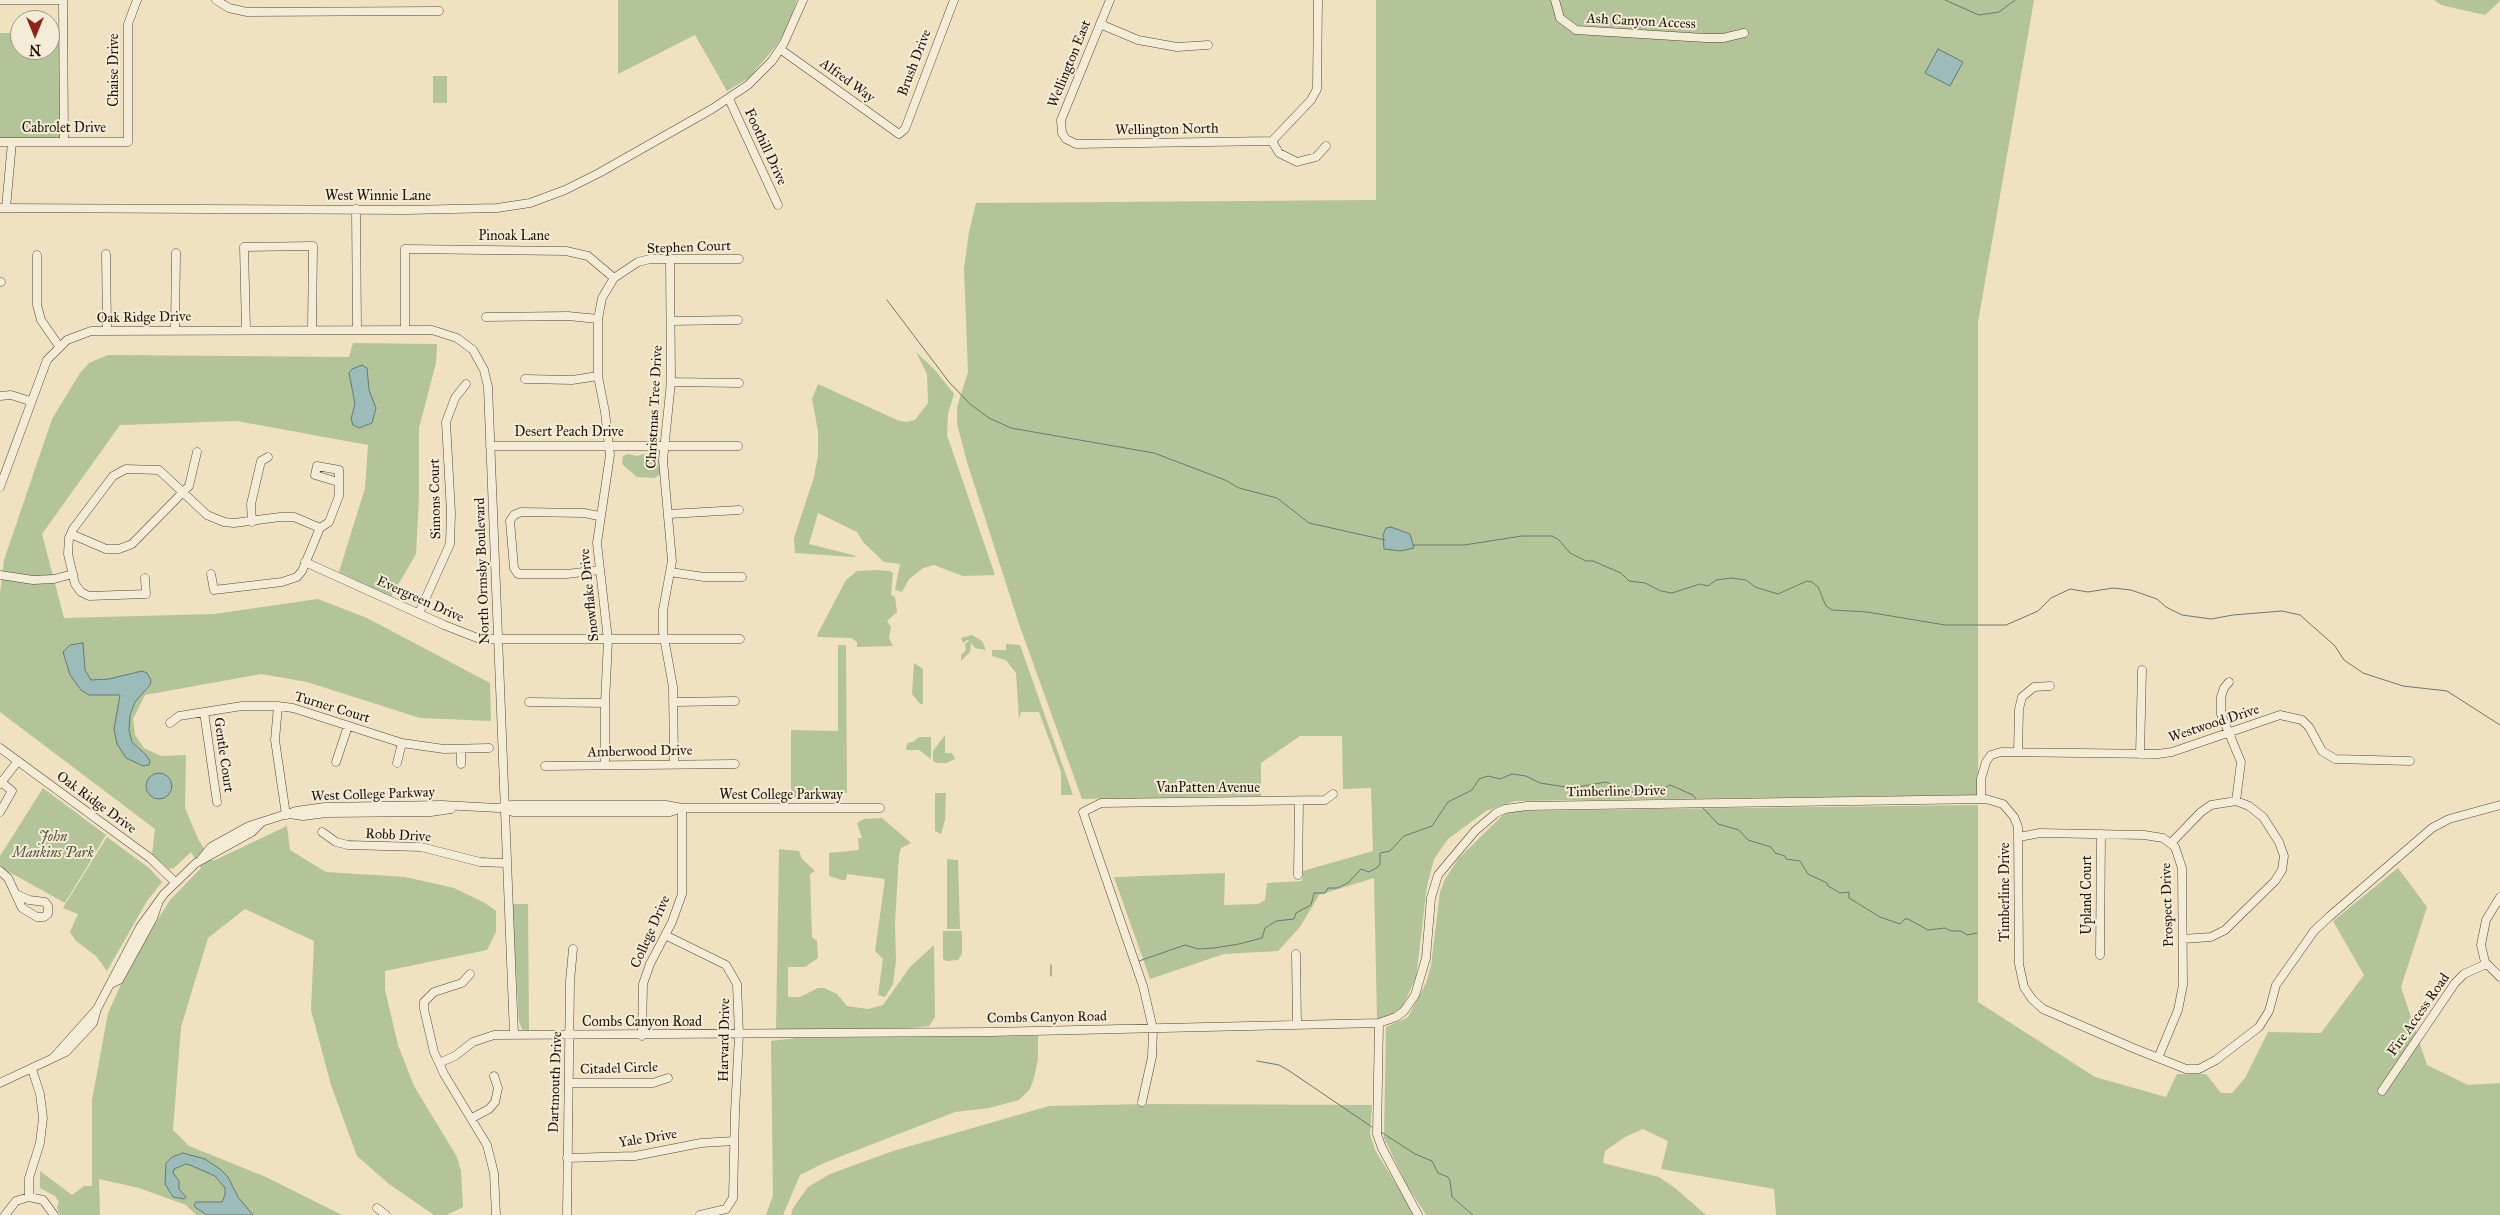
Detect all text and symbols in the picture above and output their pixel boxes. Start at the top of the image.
north arrow [10,10,60,60]
street label: Ash Canyon Access [1586,11,1696,33]
street label: Wellington East [1045,18,1095,110]
street label: Brush Drive [895,27,935,99]
street label: Chaise Drive [107,33,123,107]
text: N [29,41,41,58]
street label: Alfred Way [816,55,878,107]
street label: Foothill Drive [740,106,790,188]
street label: Cabrolet Drive [22,121,106,137]
street label: Wellington North [1115,121,1219,139]
street label: West Winnie Lane [325,189,431,205]
street label: Pinoak Lane [478,229,550,245]
street label: Stephen Court [647,238,731,258]
street label: Oak Ridge Drive [97,309,191,327]
street label: Christmas Tree Drive [643,345,667,469]
street label: Desert Peach Drive [514,425,624,441]
street label: Simons Court [427,458,445,540]
street label: North Ormsby Boulevard [472,497,494,645]
street label: Snowflake Drive [577,548,603,642]
street label: Evergreen Drive [374,573,466,627]
street label: Turner Court [292,689,372,727]
street label: Westwood Drive [2167,701,2261,747]
street label: Gentle Court [209,716,237,794]
street label: Amberwood Drive [587,743,693,761]
street label: Oak Ridge Drive [53,768,139,838]
street label: VanPatten Avenue [1156,781,1260,797]
street label: Timberline Drive [1566,783,1666,801]
street label: West College Parkway [311,784,435,806]
street label: West College Parkway [719,788,843,804]
street label: Robb Drive [365,826,431,846]
park label: John Mankins Park [12,830,94,862]
street label: Timberline Drive [1998,842,2014,942]
street label: Upland Court [2080,855,2096,935]
street label: Prospect Drive [2158,863,2178,947]
street label: College Drive [628,893,674,971]
street label: Fire Access Road [2384,970,2454,1060]
street label: Harvard Drive [716,998,734,1082]
street label: Combs Canyon Road [987,1009,1107,1027]
street label: Combs Canyon Road [582,1015,702,1031]
street label: Dartmouth Drive [546,1031,566,1133]
street label: Citadel Circle [580,1059,658,1079]
street label: Yale Drive [618,1126,678,1152]

